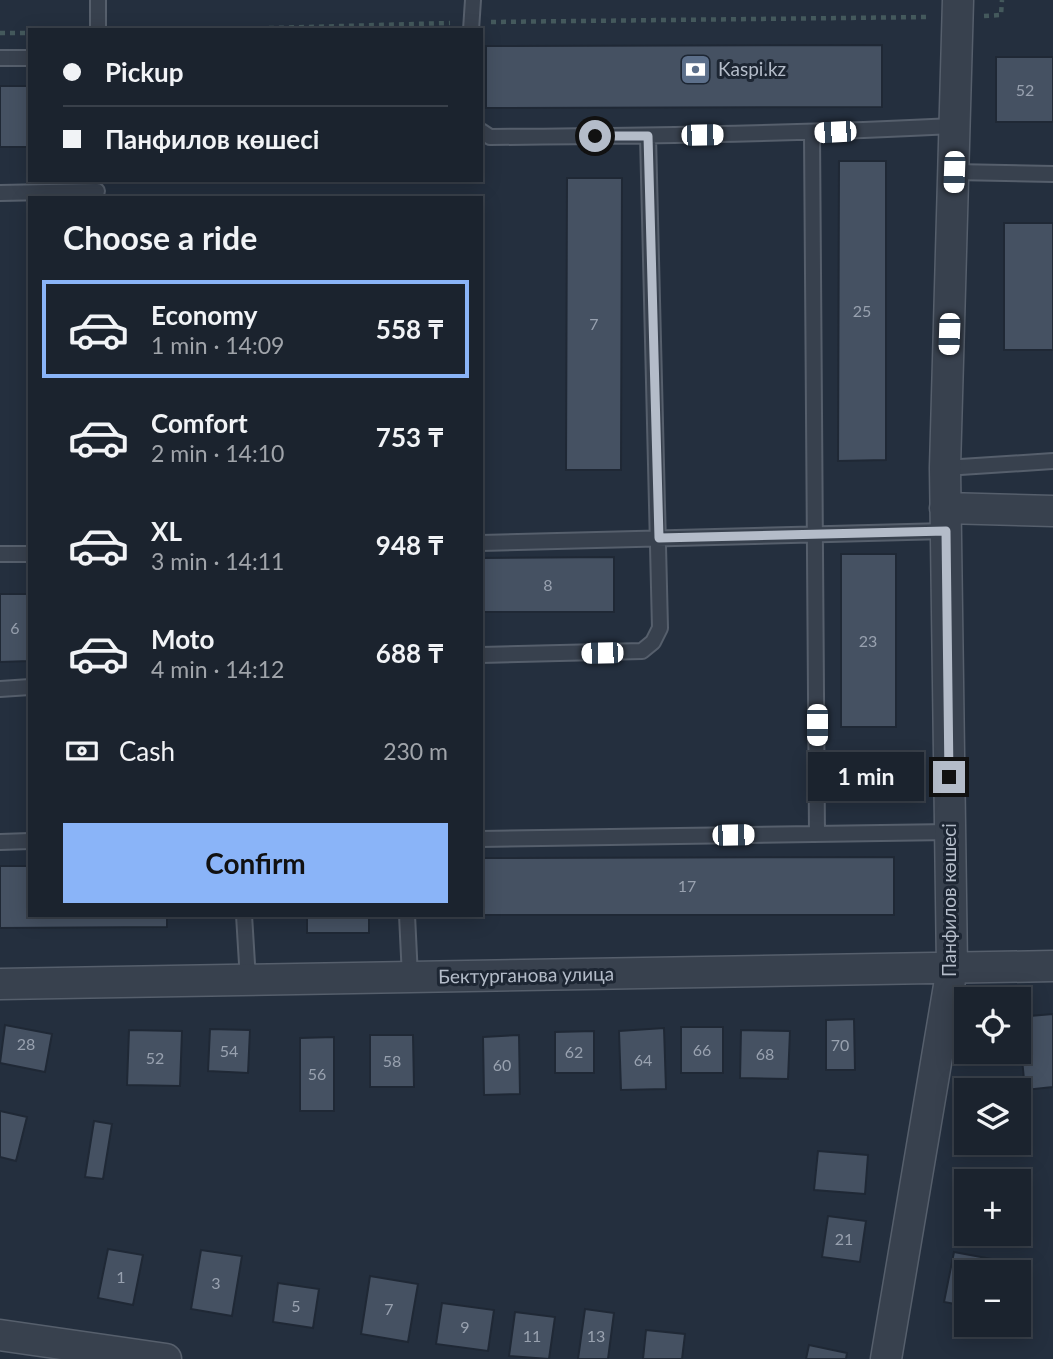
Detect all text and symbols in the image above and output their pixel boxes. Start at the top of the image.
bank icon: Kaspi.kz [678,52,712,86]
text: Pickup [105,56,184,88]
place label: Kaspi.kz [718,57,786,80]
house number: 52 [1016,80,1034,99]
route start [579,120,611,152]
car [814,120,857,144]
text: Панфилов көшесі [105,123,319,155]
car [681,124,724,146]
car [943,151,966,193]
text: Choose a ride [63,218,257,257]
icon: car [67,298,130,361]
text: Economy [151,299,257,331]
house number: 25 [853,301,871,320]
text: 558 ₸ [376,313,444,345]
car [938,313,961,355]
house number: 7 [589,314,599,333]
text: 1 min · 14:09 [151,331,284,359]
icon: car [67,406,130,469]
text: Comfort [151,407,248,439]
text: 753 ₸ [376,421,444,453]
text: 2 min · 14:10 [151,439,284,467]
icon: car [67,514,130,577]
text: XL [151,515,182,547]
text: 948 ₸ [376,529,444,561]
text: 3 min · 14:11 [151,547,284,575]
house number: 8 [543,575,553,594]
house number: 6 [10,618,20,637]
icon: car [67,622,130,685]
text: Moto [151,623,214,655]
house number: 23 [859,631,877,650]
text: 688 ₸ [376,637,444,669]
car [581,642,624,664]
text: 4 min · 14:12 [151,655,284,683]
car [807,704,828,746]
icon: cash [63,732,101,770]
text: Cash [119,735,175,767]
text: 230 m [383,737,448,765]
callout: 1 min [809,752,925,802]
route end [933,761,965,793]
text: 1 min [837,762,895,790]
button: Confirm [63,823,448,903]
street label: Панфилов көшесі [937,823,960,977]
car [712,824,755,846]
house number: 17 [678,876,696,895]
street label: Бектурганова улица [438,961,614,988]
map controls [954,987,1031,1337]
button: locate [954,987,1031,1064]
house number: 28 [17,1034,35,1053]
house number: 70 [831,1035,849,1054]
house number: 66 [693,1040,711,1059]
house number: 54 [220,1041,238,1060]
house number: 62 [565,1042,583,1061]
house number: 68 [756,1044,774,1063]
house number: 52 [146,1048,164,1067]
house number: 64 [634,1050,652,1069]
house number: 58 [383,1051,401,1070]
house number: 60 [493,1055,511,1074]
house number: 56 [308,1064,326,1083]
button: layers [954,1078,1031,1155]
button: + [954,1169,1031,1246]
house number: 21 [835,1229,853,1248]
button: − [954,1260,1031,1337]
house number: 1 [116,1267,126,1286]
house number: 3 [211,1273,221,1292]
house number: 5 [291,1296,301,1315]
house number: 7 [384,1299,394,1318]
house number: 9 [460,1317,470,1336]
house number: 11 [523,1326,541,1345]
house number: 13 [587,1326,605,1345]

